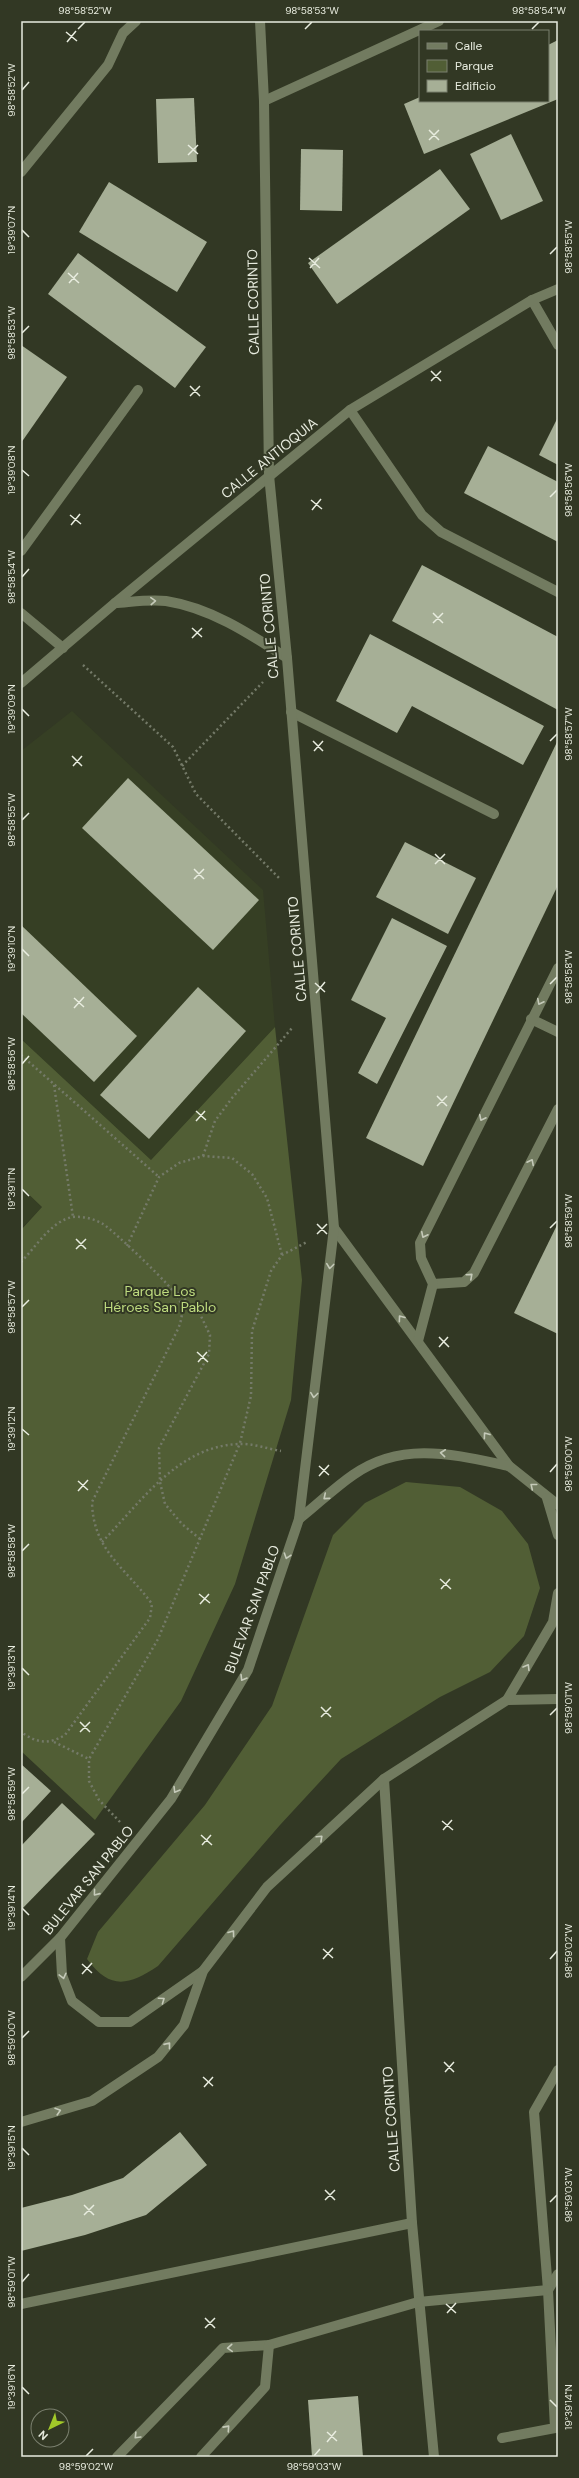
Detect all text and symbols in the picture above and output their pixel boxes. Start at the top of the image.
text: 98°58'52"W [58,4,112,17]
text: 98°58'53"W [285,4,339,17]
text: 98°58'54"W [512,4,566,17]
legend [419,30,549,102]
text: Calle [455,38,482,54]
text: Parque [455,58,494,74]
text: 98°58'52"W [5,63,18,117]
text: Edificio [455,78,496,94]
text: 19°39'07"N [5,206,18,254]
text: 98°58'55"W [562,220,575,274]
street label: CALLE CORINTO [243,249,263,355]
text: 98°58'53"W [5,306,18,360]
street label: CALLE ANTIOQUIA [217,414,321,502]
text: 19°39'08"N [5,445,18,495]
text: 98°58'56"W [562,463,575,517]
text: 98°58'54"W [5,550,18,604]
street label: CALLE CORINTO [255,572,283,679]
one-way arrow [150,597,156,606]
text: 19°39'09"N [5,684,18,734]
text: 98°58'57"W [562,707,575,761]
text: 98°58'55"W [5,793,18,847]
street label: CALLE CORINTO [283,895,311,1002]
text: 19°39'10"N [5,926,18,972]
text: 98°58'58"W [562,950,575,1004]
one-way arrow [537,998,545,1005]
text: 98°58'56"W [5,1037,18,1091]
one-way arrow [479,1114,487,1122]
one-way arrow [526,1159,534,1166]
text: 19°39'11"N [5,1168,18,1210]
text: 98°58'59"W [562,1194,575,1248]
one-way arrow [421,1231,429,1238]
one-way arrow [326,1263,335,1269]
one-way arrow [465,1273,473,1281]
text: 98°58'57"W [5,1280,18,1334]
park label: Parque Los Héroes San Pablo [104,1282,216,1316]
one-way arrow [399,1316,406,1323]
one-way arrow [310,1392,319,1398]
text: 19°39'12"N [5,1406,18,1452]
one-way arrow [484,1432,491,1439]
text: 98°59'00"W [562,1436,575,1492]
one-way arrow [440,1449,446,1458]
one-way arrow [531,1484,538,1491]
one-way arrow [323,1493,331,1500]
text: 98°58'58"W [5,1524,18,1578]
street label: BULEVAR SAN PABLO [220,1542,284,1676]
one-way arrow [283,1553,291,1560]
text: 19°39'13"N [5,1645,18,1691]
one-way arrow [522,1664,529,1671]
one-way arrow [240,1674,247,1682]
text: 98°59'01"W [562,1682,575,1734]
text: 98°58'59"W [5,1767,18,1821]
one-way arrow [174,1786,181,1793]
street label: BULEVAR SAN PABLO [39,1822,138,1938]
one-way arrow [315,1836,322,1843]
text: 19°39'14"N [5,1885,18,1931]
one-way arrow [94,1888,101,1895]
text: 98°59'02"W [562,1923,575,1978]
one-way arrow [227,1931,234,1938]
one-way arrow [59,1973,67,1980]
one-way arrow [157,1998,164,2005]
text: 98°59'00"W [5,2010,18,2066]
one-way arrow [163,2042,170,2049]
street label: CALLE CORINTO [378,2065,404,2172]
one-way arrow [55,2107,62,2116]
text: 19°39'15"N [5,2125,18,2171]
text: 98°59'03"W [562,2167,575,2222]
text: 98°59'01"W [5,2256,18,2308]
one-way arrow [227,2343,233,2352]
text: 19°39'16"N [5,2364,18,2410]
text: 19°39'14"N [562,2384,575,2430]
north arrow [30,2408,70,2448]
one-way arrow [222,2425,230,2433]
text: N [35,2427,51,2443]
one-way arrow [134,2431,142,2439]
text: 98°59'02"W [59,2460,114,2473]
text: 98°59'03"W [287,2460,342,2473]

